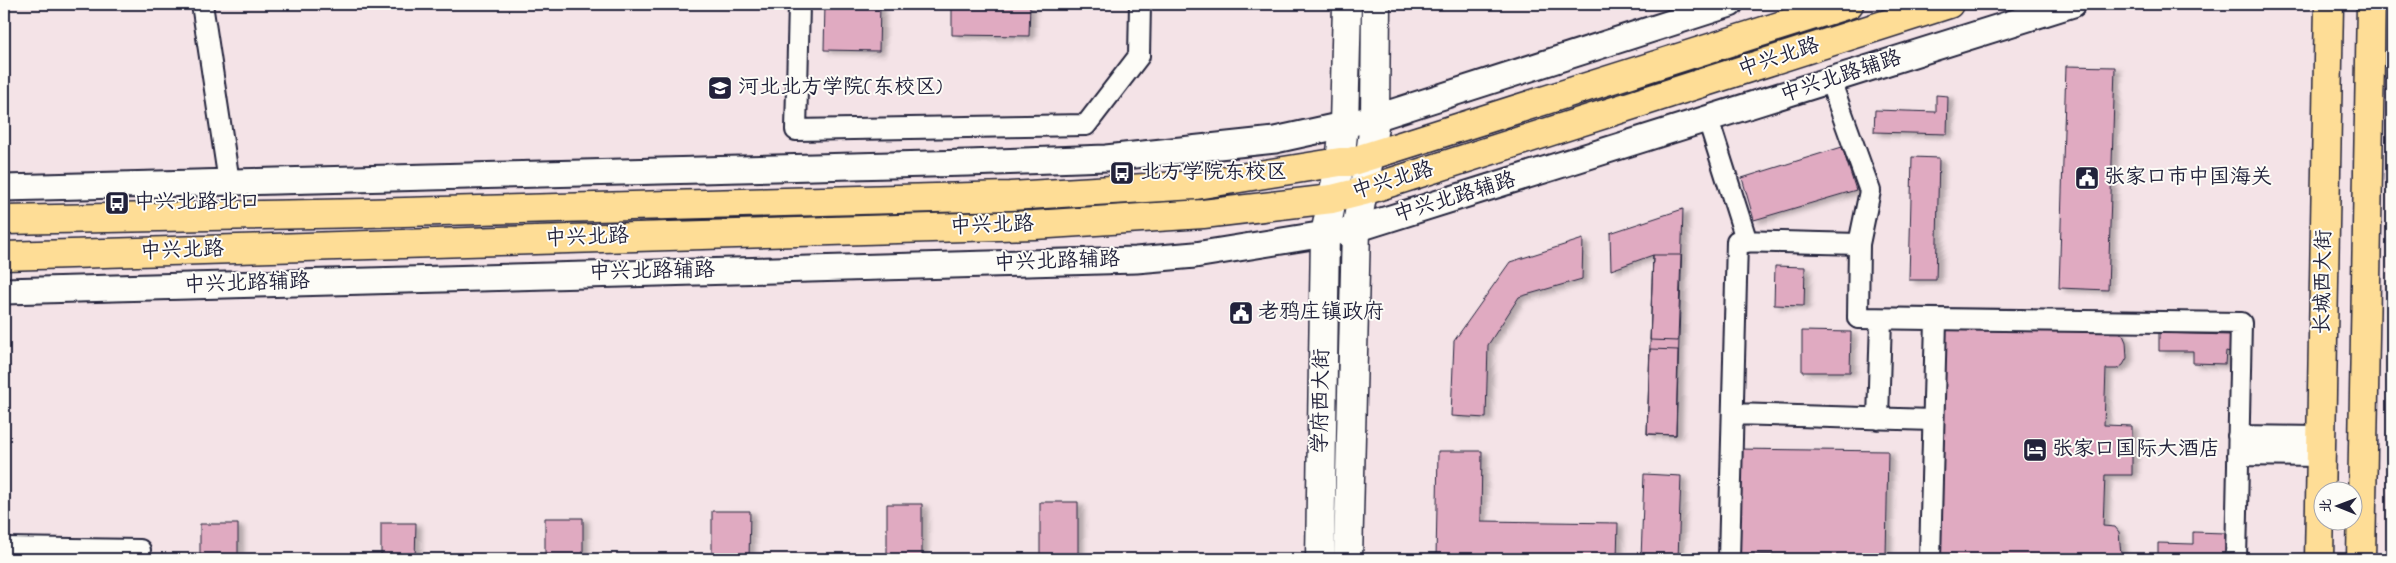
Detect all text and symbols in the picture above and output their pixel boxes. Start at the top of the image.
street label: 中兴北路 [1734,31,1824,85]
street label: 中兴北路辅路 [1776,43,1906,111]
place label: 河北北方学院(东校区) [738,73,942,103]
school or university icon: 河北北方学院(东校区) [707,75,733,101]
street label: 中兴北路 [1348,154,1438,208]
place label: 北方学院东校区 [1140,158,1287,188]
bus stop icon: 北方学院东校区 [1109,160,1135,186]
place label: 张家口市中国海关 [2104,163,2272,193]
street label: 中兴北路辅路 [1390,165,1520,231]
public building icon: 张家口市中国海关 [2074,165,2100,191]
place label: 中兴北路北口 [134,188,260,218]
bus stop icon: 中兴北路北口 [104,190,130,216]
street label: 中兴北路 [950,210,1034,242]
street label: 中兴北路 [545,222,629,254]
street label: 长城西大街 [2308,229,2340,335]
street label: 中兴北路 [140,235,224,267]
street label: 中兴北路辅路 [994,245,1120,279]
street label: 中兴北路辅路 [589,256,715,288]
street label: 中兴北路辅路 [184,267,310,301]
place label: 老鸦庄镇政府 [1258,298,1384,328]
public building icon: 老鸦庄镇政府 [1228,300,1254,326]
street label: 学府西大街 [1306,348,1338,454]
place label: 张家口国际大酒店 [2052,435,2220,465]
hotel icon: 张家口国际大酒店 [2022,437,2048,463]
north arrow [2314,480,2364,530]
text: 北 [2316,499,2337,513]

